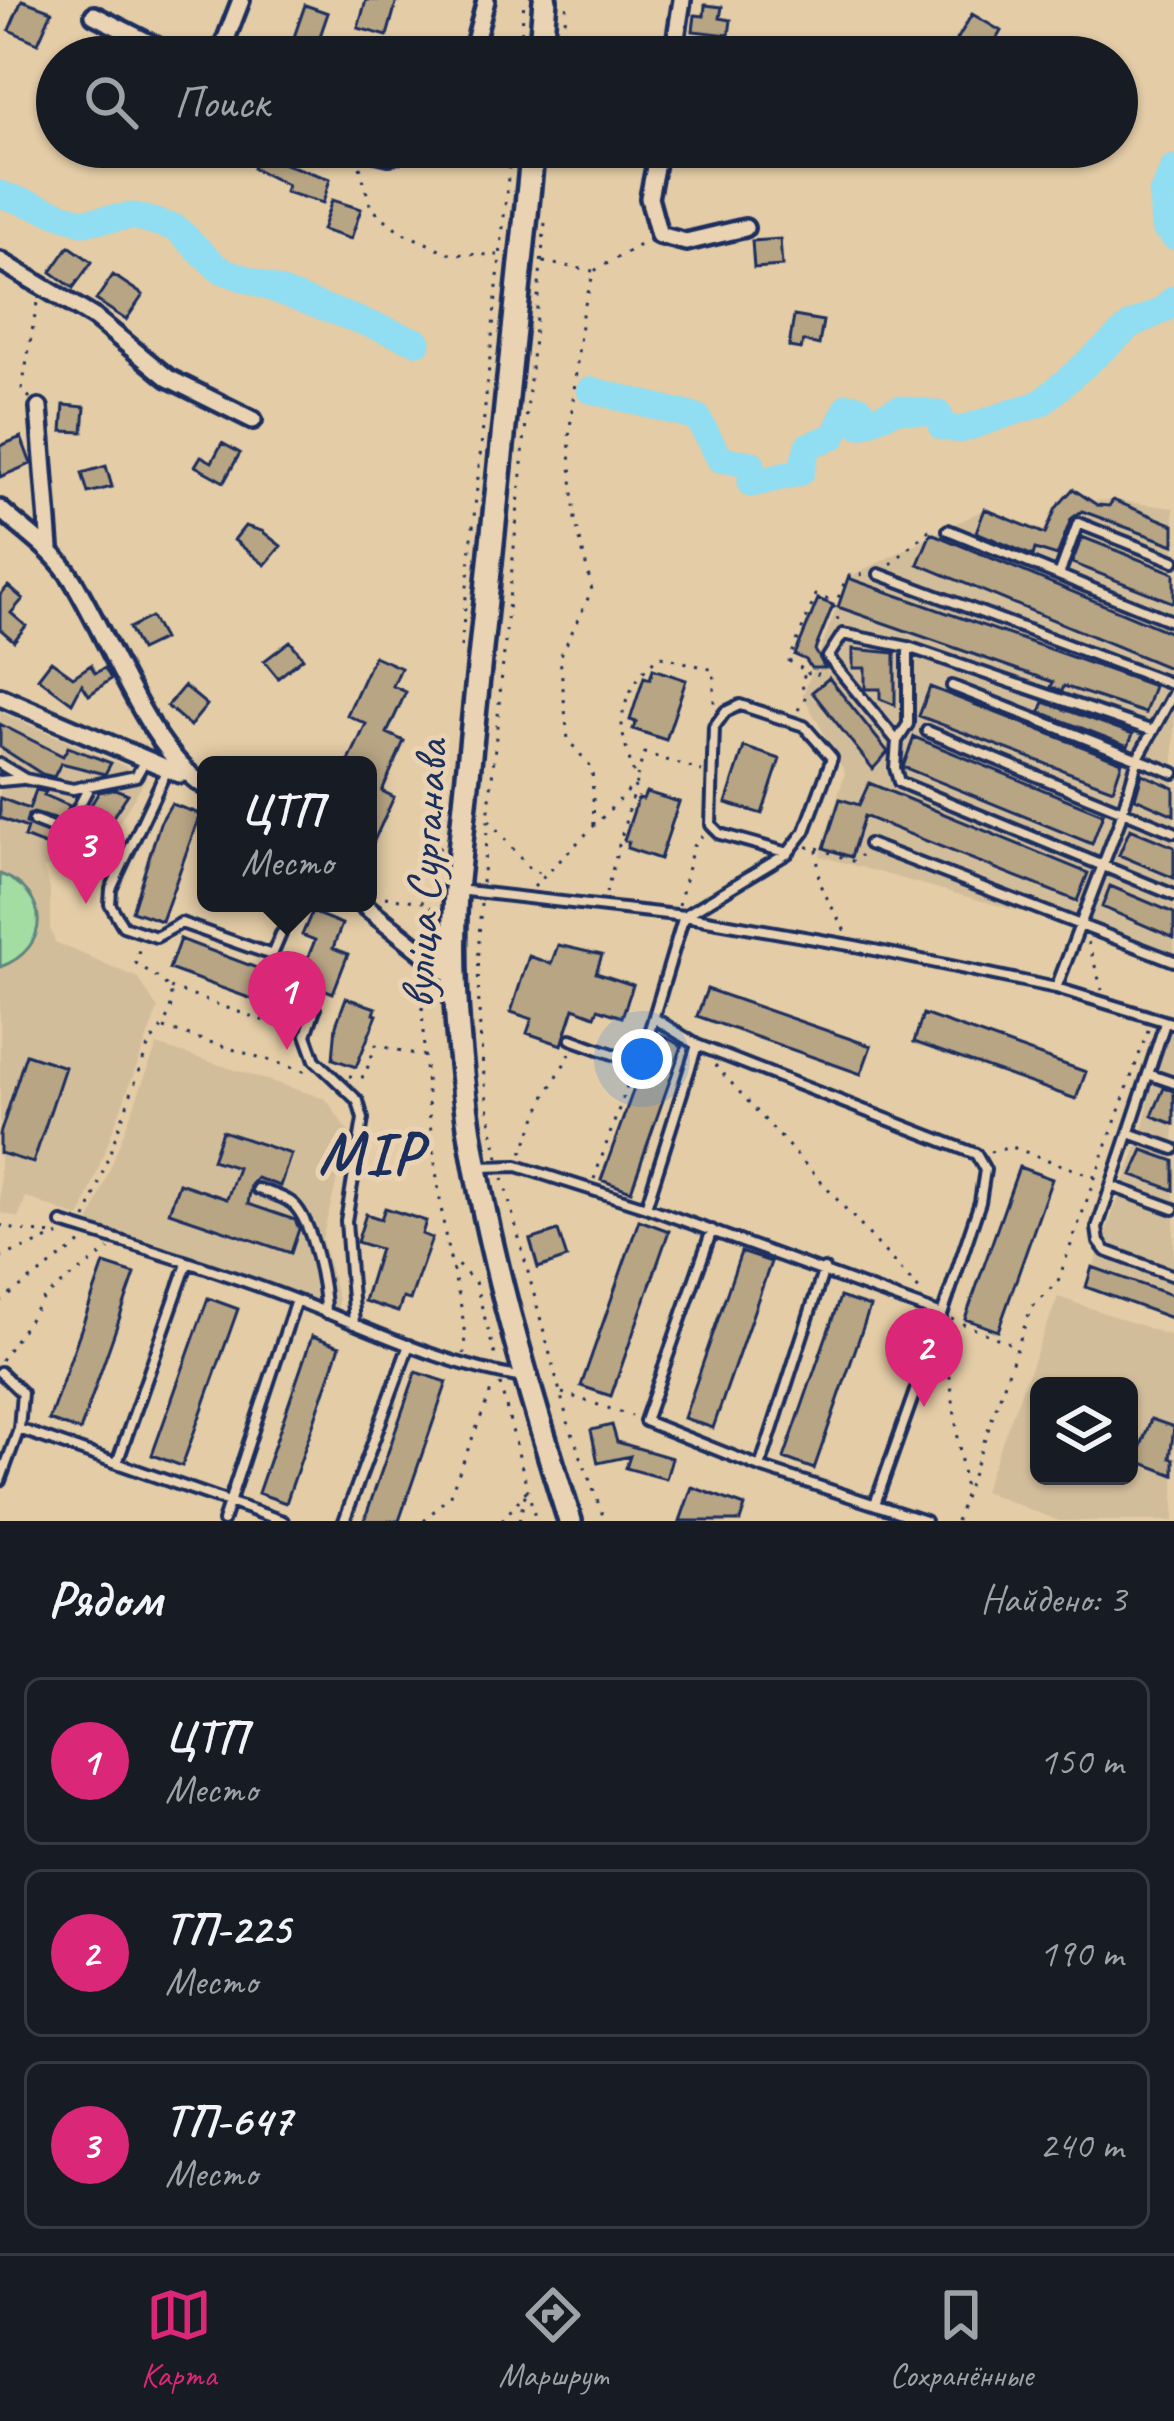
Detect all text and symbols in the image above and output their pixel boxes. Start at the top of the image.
search box [36,36,1138,168]
icon: search [78,69,144,135]
text: Поиск [174,74,269,131]
street label: вуліца Сурганава [387,736,461,1010]
popup [197,756,377,912]
text: ЦТП [241,781,323,838]
pin: 3 [47,805,125,904]
text: Место [241,838,333,887]
pin: 1 [248,951,326,1050]
your location [612,1029,672,1089]
district label: МІР [318,1115,430,1191]
pin: 2 [885,1308,963,1407]
map controls [1030,1377,1138,1485]
button: layers [1030,1377,1138,1485]
text: Рядом [48,1567,162,1631]
text: Найдено: 3 [981,1575,1126,1624]
text: ЦТП [165,1708,247,1765]
text: 1 [81,1737,99,1786]
text: 150 m [1039,1737,1123,1786]
text: Место [165,1765,257,1814]
text: ТП-225 [165,1900,290,1957]
text: 2 [81,1929,99,1978]
text: 190 m [1039,1929,1123,1978]
text: Место [165,1957,257,2006]
text: ТП-647 [165,2092,292,2149]
text: 3 [81,2121,99,2170]
text: 240 m [1039,2121,1123,2170]
text: Место [165,2149,257,2198]
tab: Карта [141,2282,217,2396]
tab: Маршрут [499,2282,608,2396]
tab: Сохранённые [890,2282,1033,2396]

